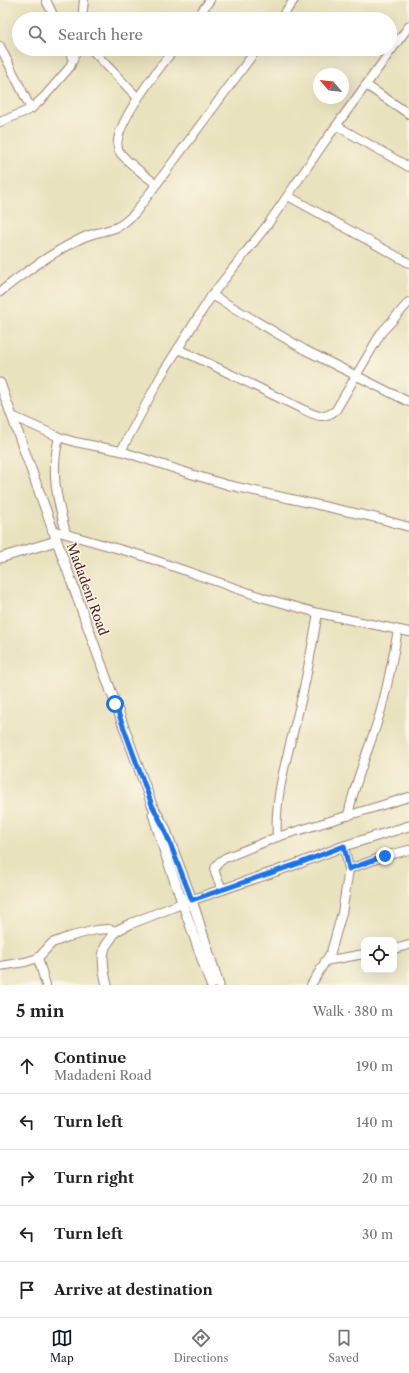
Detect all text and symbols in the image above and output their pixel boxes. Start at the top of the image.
search box [12,12,397,56]
icon: search [26,23,48,45]
text: Search here [58,25,143,44]
north arrow [313,68,349,104]
street label: Madadeni Road [64,540,112,638]
route start [106,695,124,713]
route end [376,847,394,865]
map controls [361,937,397,973]
button: locate [361,937,397,973]
text: 5 min [16,1001,64,1021]
text: Walk · 380 m [313,1003,393,1019]
text: Continue [54,1048,126,1067]
icon: ahead [16,1055,38,1077]
text: 190 m [356,1058,393,1074]
text: Madadeni Road [54,1067,152,1083]
icon: left [16,1111,38,1133]
text: Turn left [54,1112,123,1131]
text: 140 m [356,1114,393,1130]
icon: right [16,1167,38,1189]
text: Turn right [54,1168,134,1187]
text: 20 m [362,1170,393,1186]
icon: left [16,1223,38,1245]
text: Turn left [54,1224,123,1243]
text: 30 m [362,1226,393,1242]
icon: arrive [16,1279,38,1301]
text: Arrive at destination [54,1280,213,1299]
tab: Map [50,1327,74,1365]
tab: Directions [174,1327,228,1365]
tab: Saved [328,1327,359,1365]

